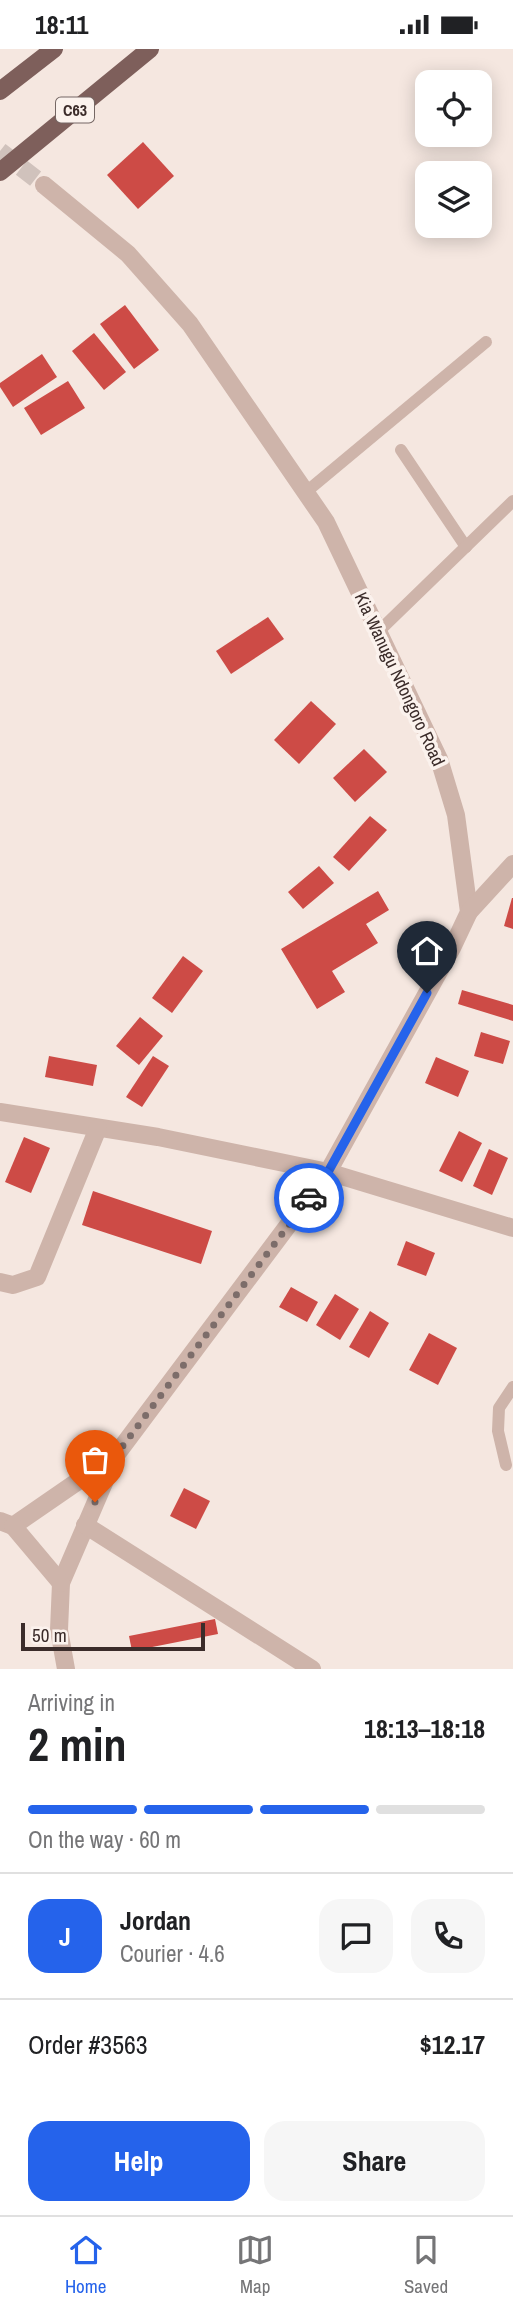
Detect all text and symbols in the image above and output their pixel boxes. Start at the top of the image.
text: 18:11 [35,7,88,42]
map controls [415,70,492,238]
button: locate [415,70,492,147]
road number: C63 [56,97,94,123]
button: layers [415,161,492,238]
street label: Kia Wanugu Ndongoro Road [349,588,451,770]
pin [397,921,457,993]
icon: home [408,932,446,970]
courier [274,1163,344,1233]
icon: car [290,1179,328,1217]
pin [65,1430,125,1502]
icon: bag [76,1441,114,1479]
scale bar [21,1620,205,1652]
text: 50 m [32,1622,67,1648]
text: Arriving in [28,1687,115,1718]
text: 18:13–18:18 [364,1711,485,1746]
text: 2 min [28,1713,127,1775]
text: On the way · 60 m [28,1824,181,1855]
button: chat [319,1899,393,1973]
button: phone [411,1899,485,1973]
text: Jordan [120,1903,191,1938]
text: J [59,1919,71,1954]
text: Courier · 4.6 [120,1938,225,1969]
text: Order #3563 [28,2027,148,2062]
text: $12.17 [420,2027,485,2062]
button: Help [28,2121,250,2201]
button: Share [264,2121,485,2201]
tab: Home [65,2231,106,2299]
tab: Map [236,2231,274,2299]
tab: Saved [404,2231,448,2299]

